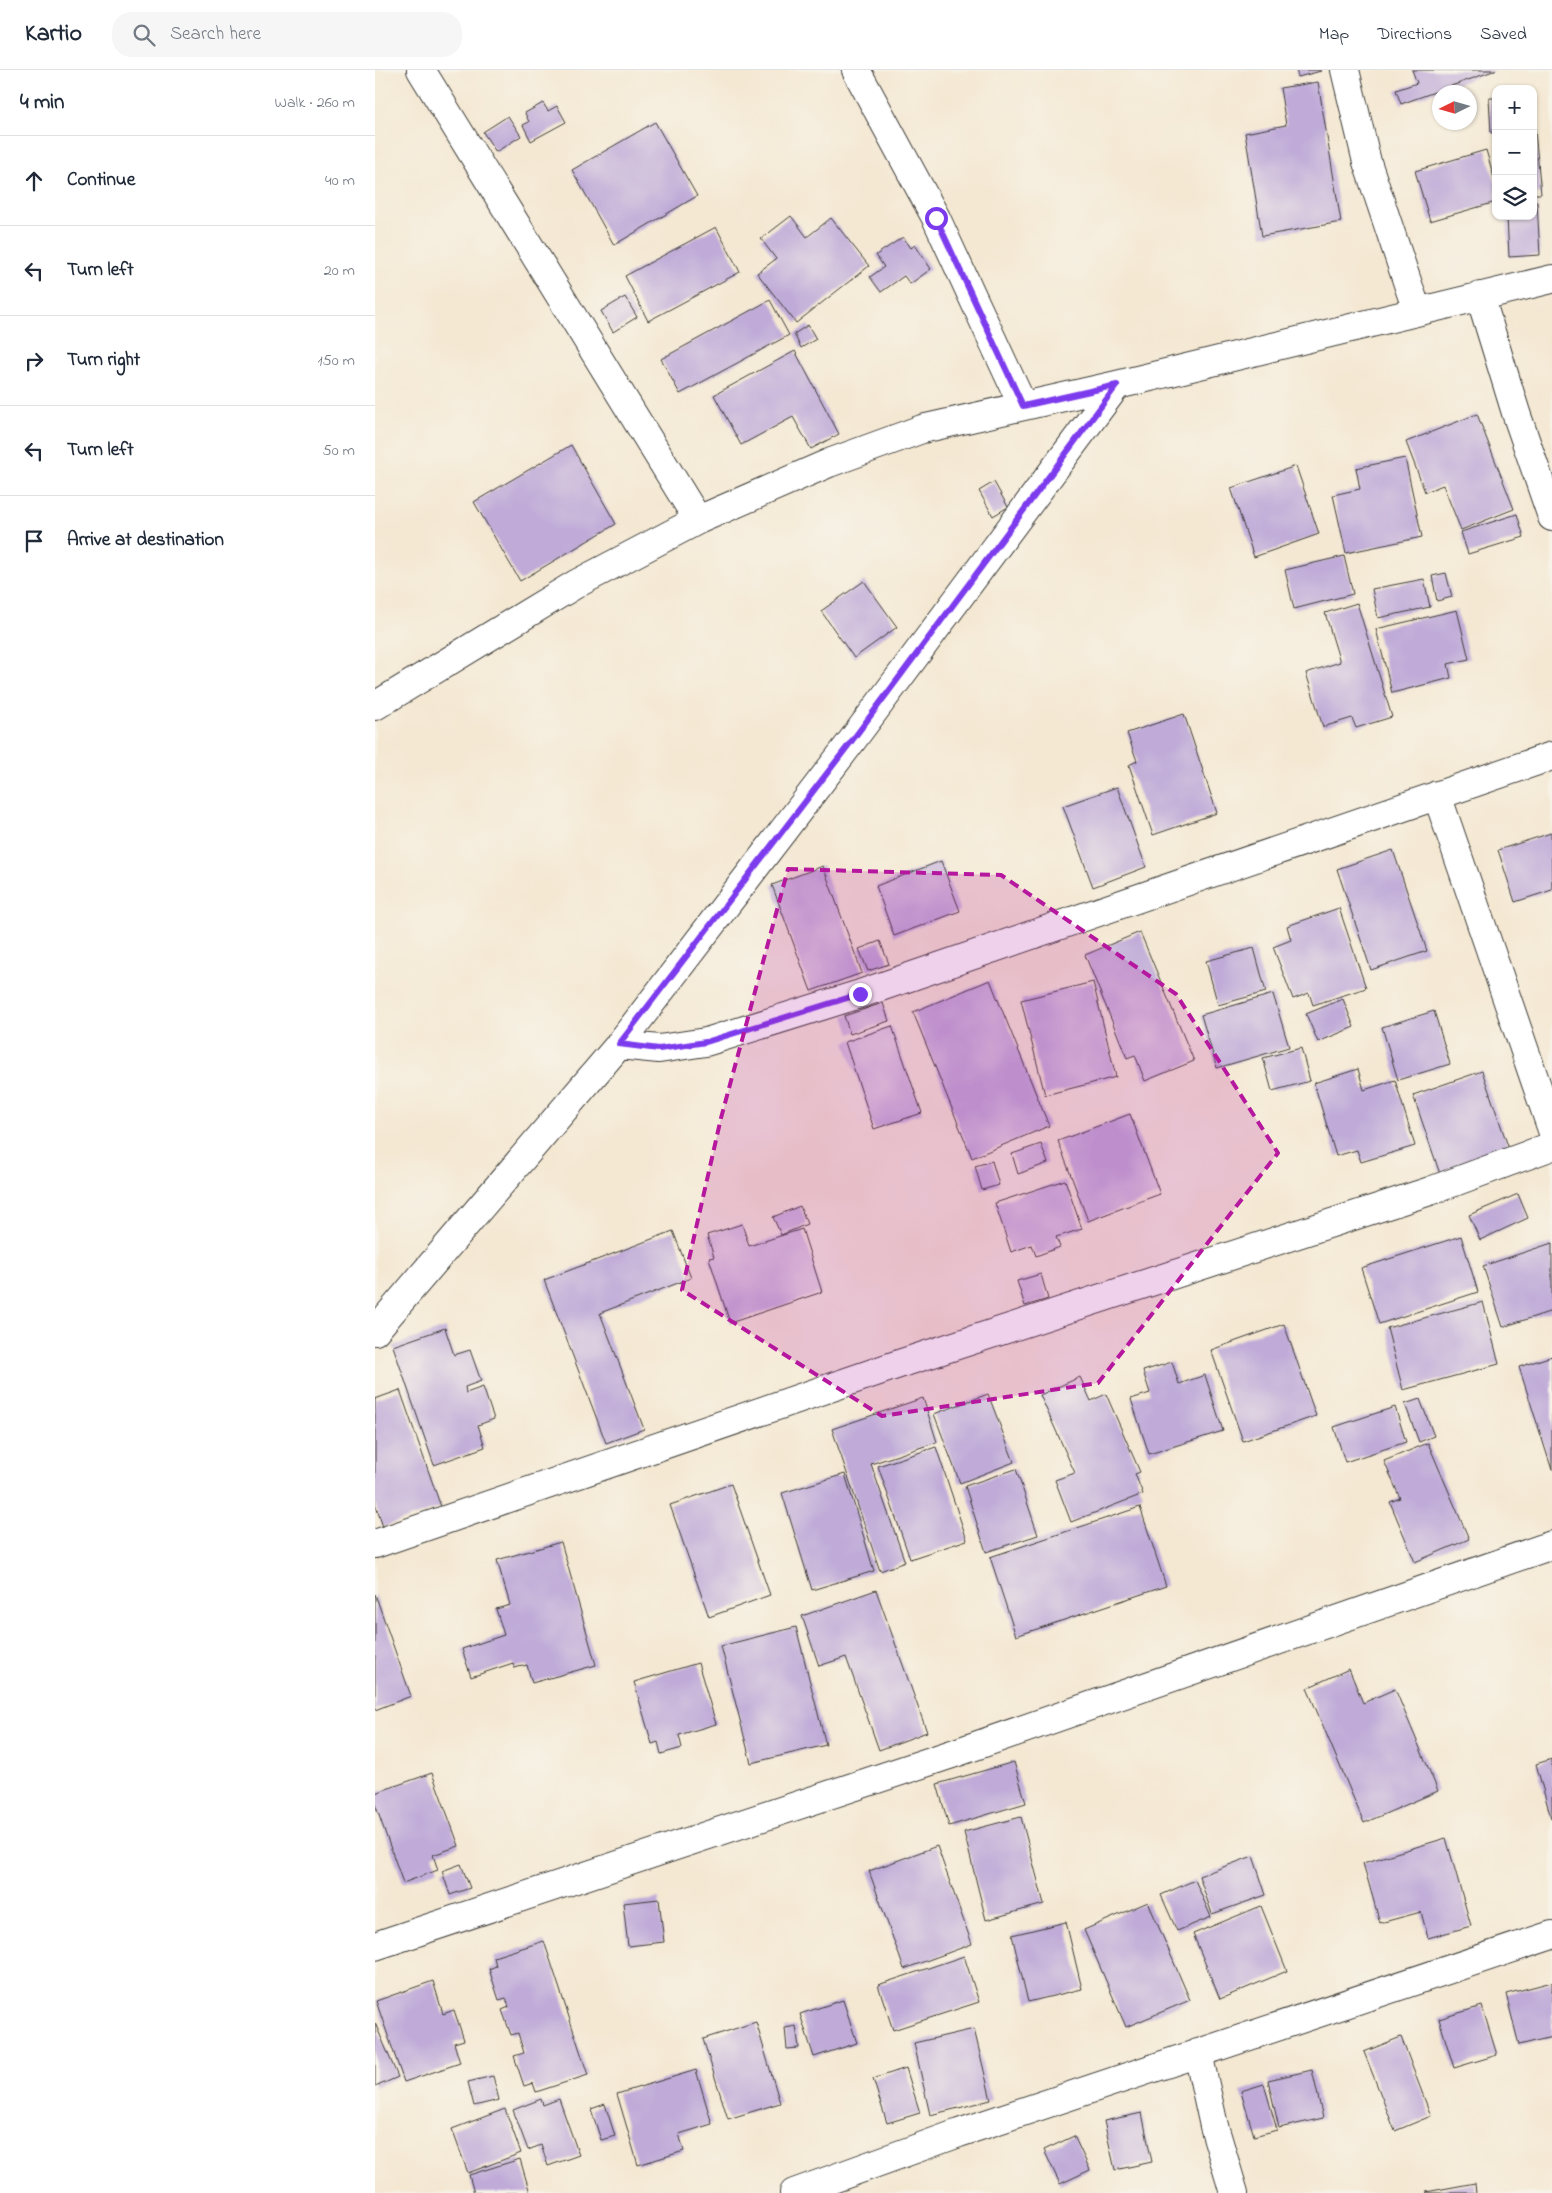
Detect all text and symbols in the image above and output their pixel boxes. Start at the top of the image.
search box [112,12,462,57]
text: Kartio [25,17,82,52]
icon: search [130,21,158,49]
text: Search here [170,21,261,48]
text: Map [1319,22,1349,48]
text: Directions [1377,22,1452,48]
text: Saved [1480,22,1527,48]
north arrow [1432,85,1477,130]
map controls [1492,85,1537,220]
button: + [1492,85,1537,130]
text: 4 min [20,88,64,118]
text: Walk · 260 m [275,91,355,115]
button: − [1492,130,1537,175]
icon: ahead [20,167,48,195]
text: Continue [67,167,135,194]
text: 40 m [325,169,355,193]
button: layers [1492,175,1537,220]
route start [925,207,948,230]
icon: left [20,257,48,285]
text: Turn left [67,257,134,284]
text: 20 m [324,259,355,283]
icon: right [20,347,48,375]
text: Turn right [67,347,140,374]
text: 150 m [317,349,355,373]
icon: left [20,437,48,465]
text: Turn left [67,437,134,464]
text: 50 m [323,439,355,463]
icon: arrive [20,527,48,555]
text: Arrive at destination [67,527,224,554]
route end [849,983,872,1006]

